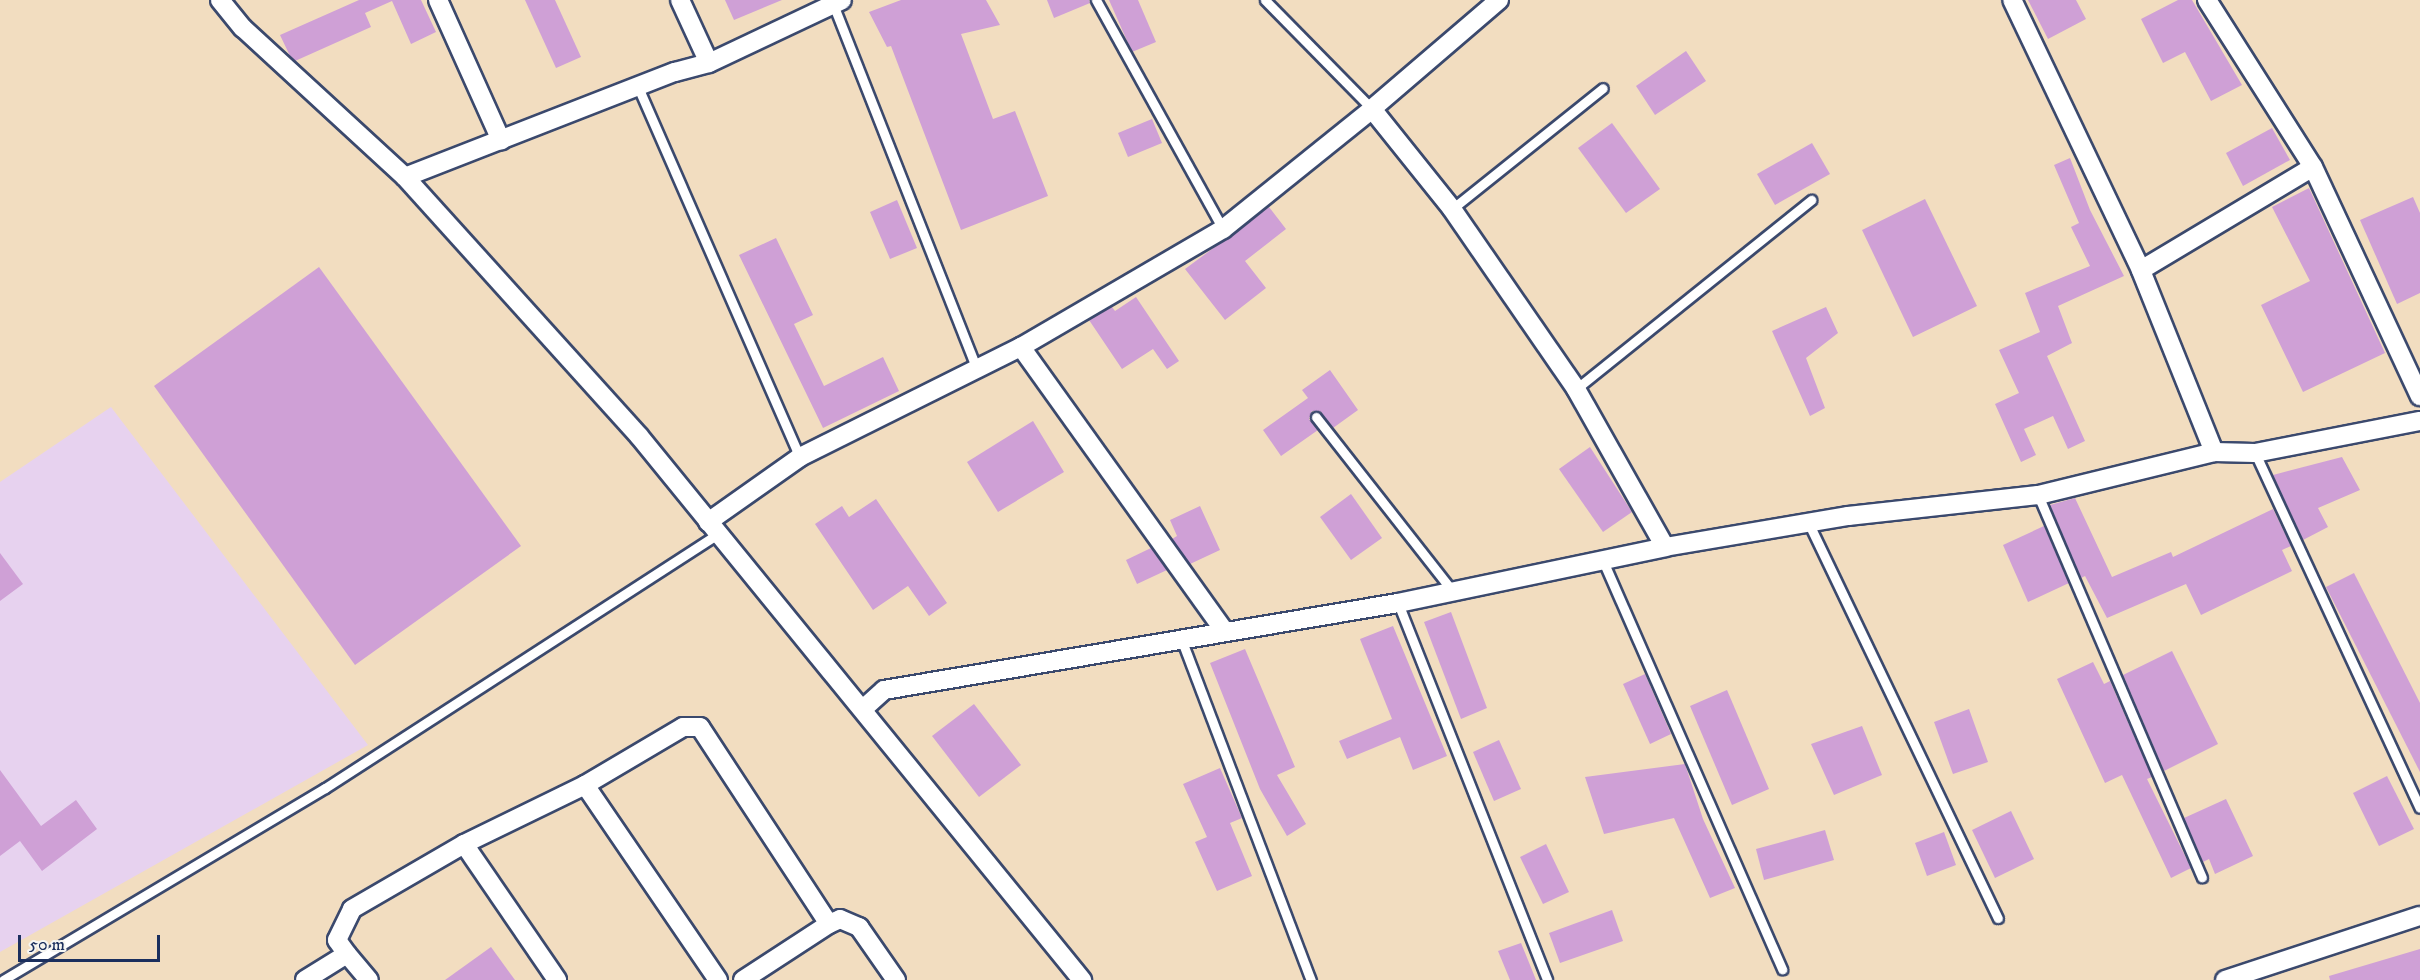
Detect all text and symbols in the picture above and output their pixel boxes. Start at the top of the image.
scale bar [21,923,164,961]
text: 50 m [29,934,65,956]

